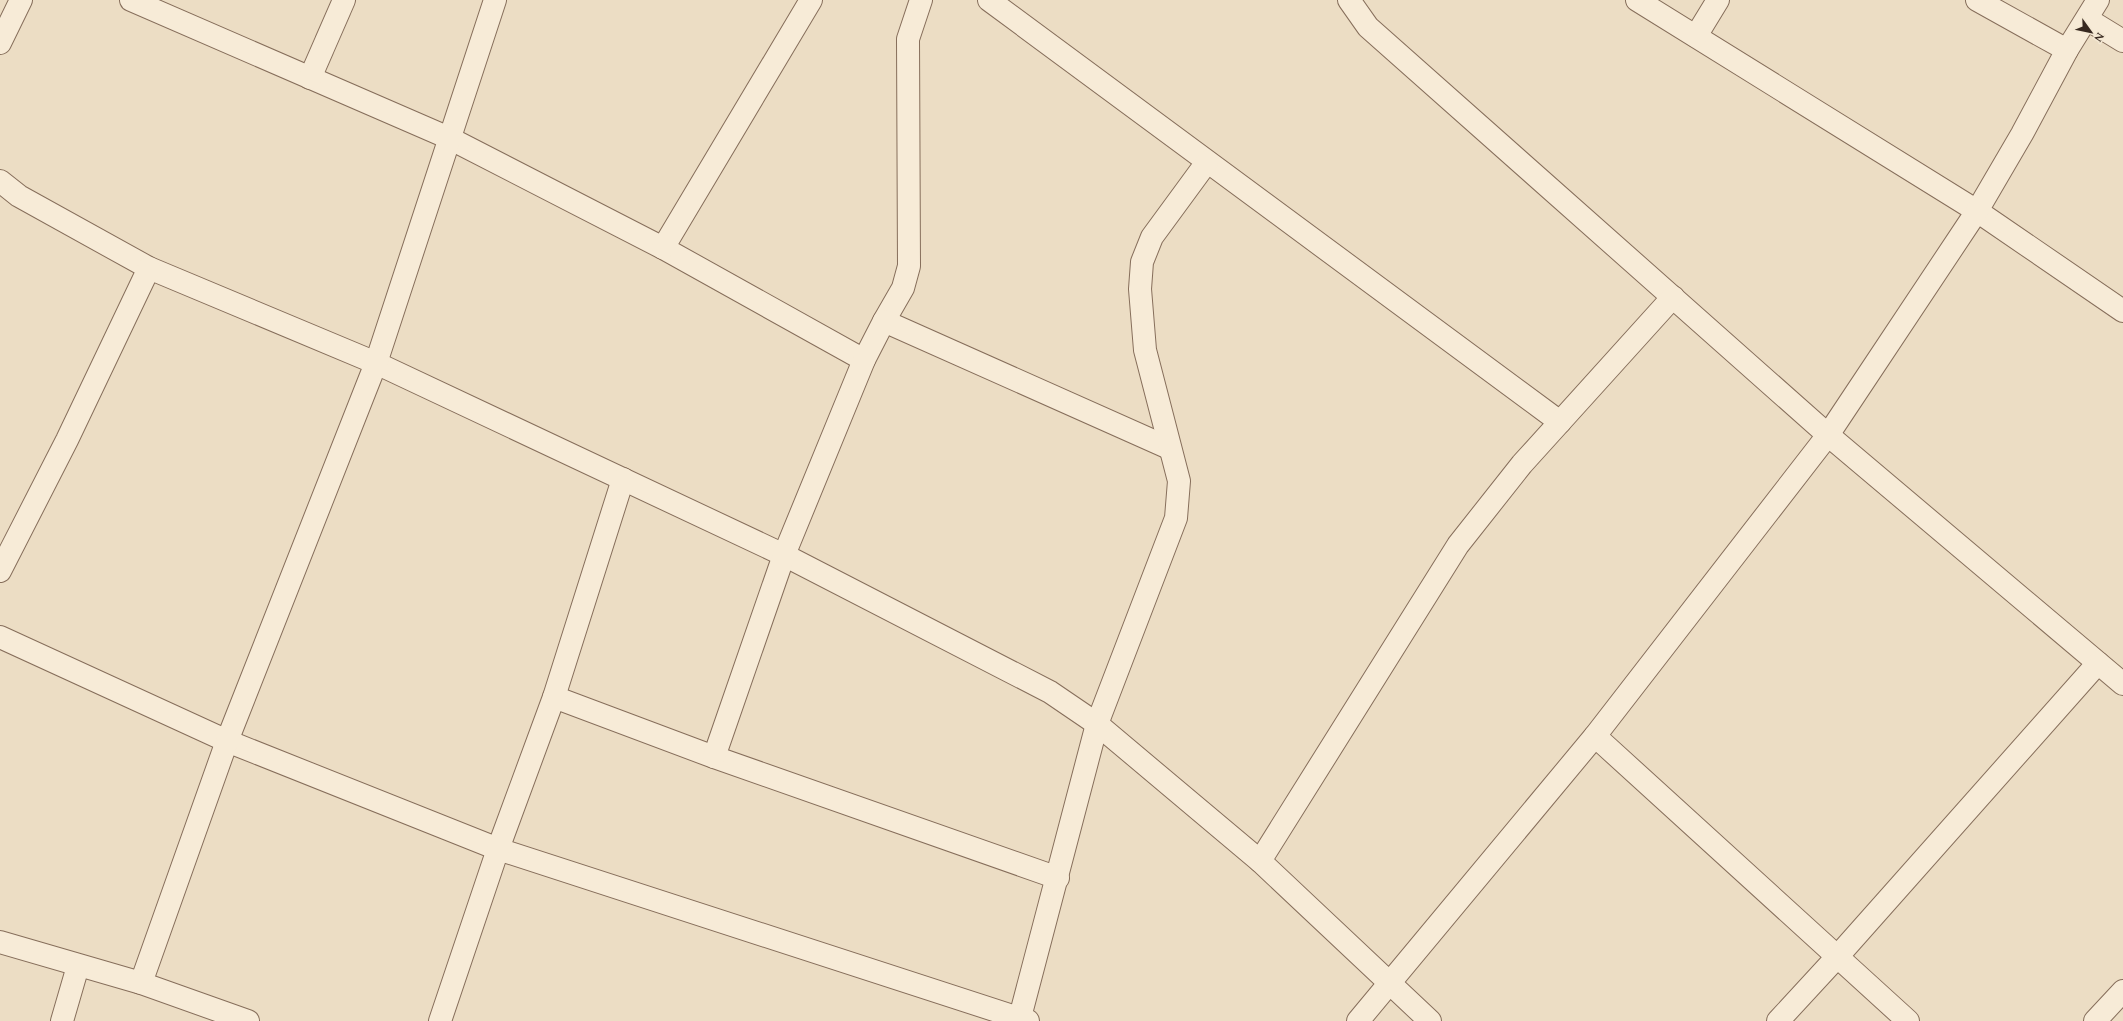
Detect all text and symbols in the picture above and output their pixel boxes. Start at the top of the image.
north arrow [2071,12,2111,52]
text: N [2089,29,2109,46]

